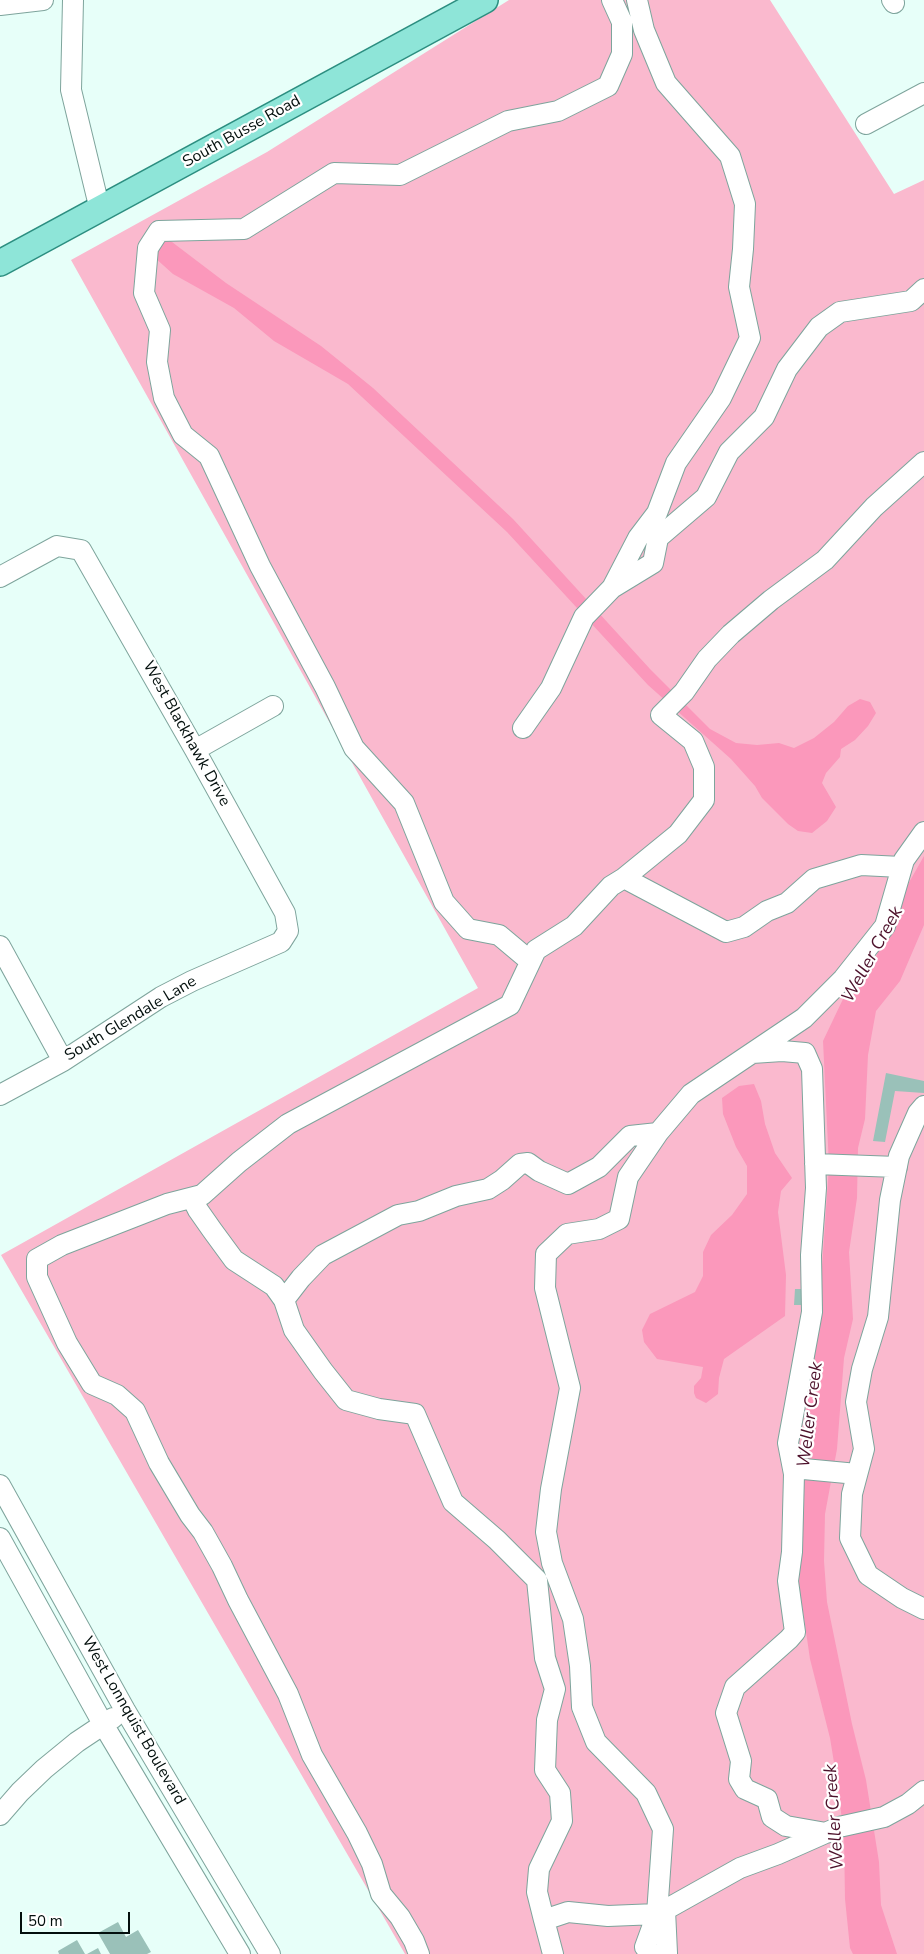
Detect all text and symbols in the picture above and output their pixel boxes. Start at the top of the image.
street label: South Busse Road [180,92,304,172]
street label: West Blackhawk Drive [138,658,234,810]
water label: Weller Creek [838,903,908,1007]
street label: South Glendale Lane [62,972,200,1066]
water label: Weller Creek [794,1361,828,1469]
street label: West Lonnquist Boulevard [77,1634,189,1808]
water label: Weller Creek [821,1763,849,1871]
scale bar [22,1902,132,1934]
text: 50 m [28,1911,63,1931]

